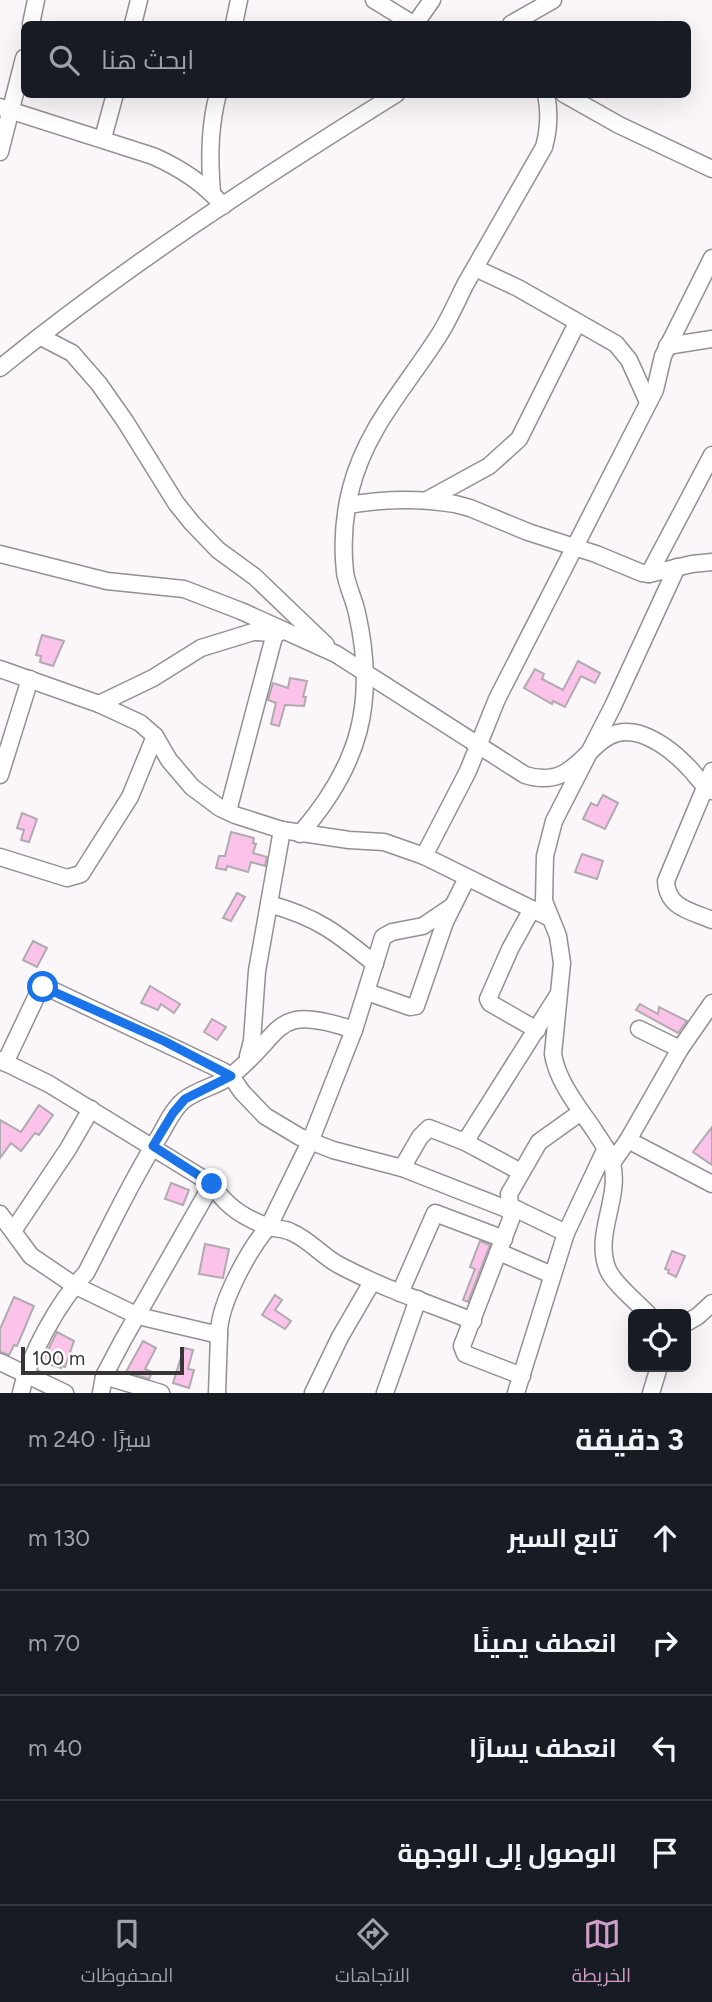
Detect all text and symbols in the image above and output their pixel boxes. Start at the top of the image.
search box [21,21,691,98]
icon: search [45,41,83,79]
text: ابحث هنا [101,44,194,76]
route start [27,971,58,1002]
route end [196,1168,227,1199]
map controls [628,1309,691,1372]
button: locate [628,1309,691,1372]
scale bar [21,1344,184,1376]
text: 100 m [32,1347,85,1370]
text: 3 دقيقة [575,1421,684,1458]
text: سيرًا · 240 m [28,1425,151,1453]
icon: ahead [646,1519,684,1557]
text: تابع السير [507,1522,617,1554]
text: 130 m [28,1524,90,1552]
icon: right [646,1624,684,1662]
text: انعطف يمينًا [472,1627,617,1659]
text: 70 m [28,1629,80,1657]
icon: left [646,1729,684,1767]
text: انعطف يسارًا [469,1732,617,1764]
text: 40 m [28,1734,82,1762]
icon: arrive [646,1834,684,1872]
text: الوصول إلى الوجهة [397,1837,617,1869]
tab: المحفوظات [81,1915,173,1993]
tab: الاتجاهات [335,1915,410,1993]
tab: الخريطة [572,1915,631,1993]

